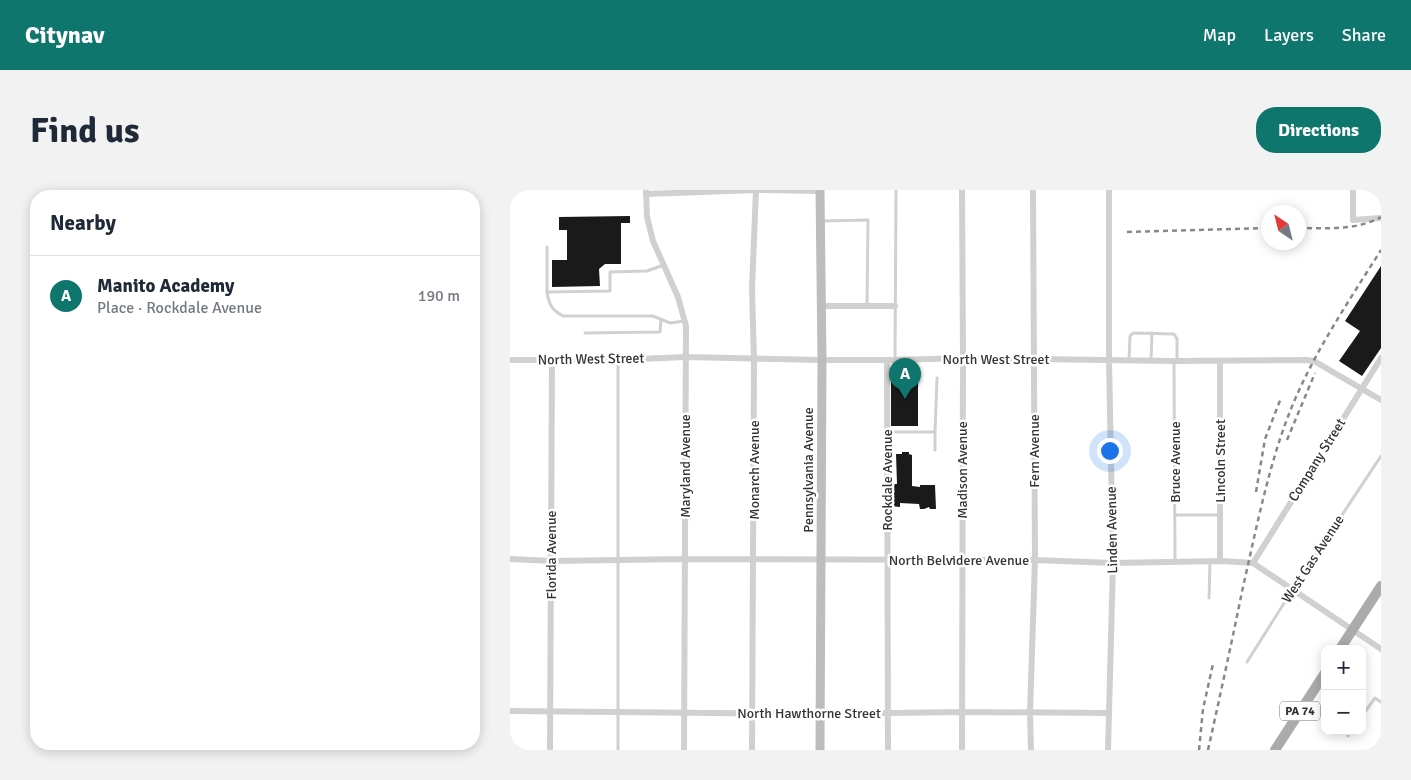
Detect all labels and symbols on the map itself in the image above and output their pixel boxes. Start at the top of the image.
north arrow [1261,205,1306,250]
street label: North West Street [537,350,645,368]
street label: North West Street [943,351,1049,368]
pin: A [889,358,921,399]
street label: Pennsylvania Avenue [800,407,817,533]
street label: Maryland Avenue [677,414,694,518]
street label: Fern Avenue [1026,414,1043,488]
street label: Company Street [1285,415,1349,505]
street label: Lincoln Street [1212,419,1229,503]
street label: Monarch Avenue [746,420,763,520]
street label: Madison Avenue [954,421,971,519]
street label: Bruce Avenue [1167,421,1184,503]
street label: Rockdale Avenue [879,429,896,531]
your location [1097,438,1123,464]
street label: Linden Avenue [1103,486,1121,574]
street label: Florida Avenue [543,510,560,600]
street label: West Gas Avenue [1278,512,1348,606]
street label: North Belvidere Avenue [889,552,1029,569]
road number: PA 74 [1280,702,1320,720]
street label: North Hawthorne Street [737,705,881,722]

